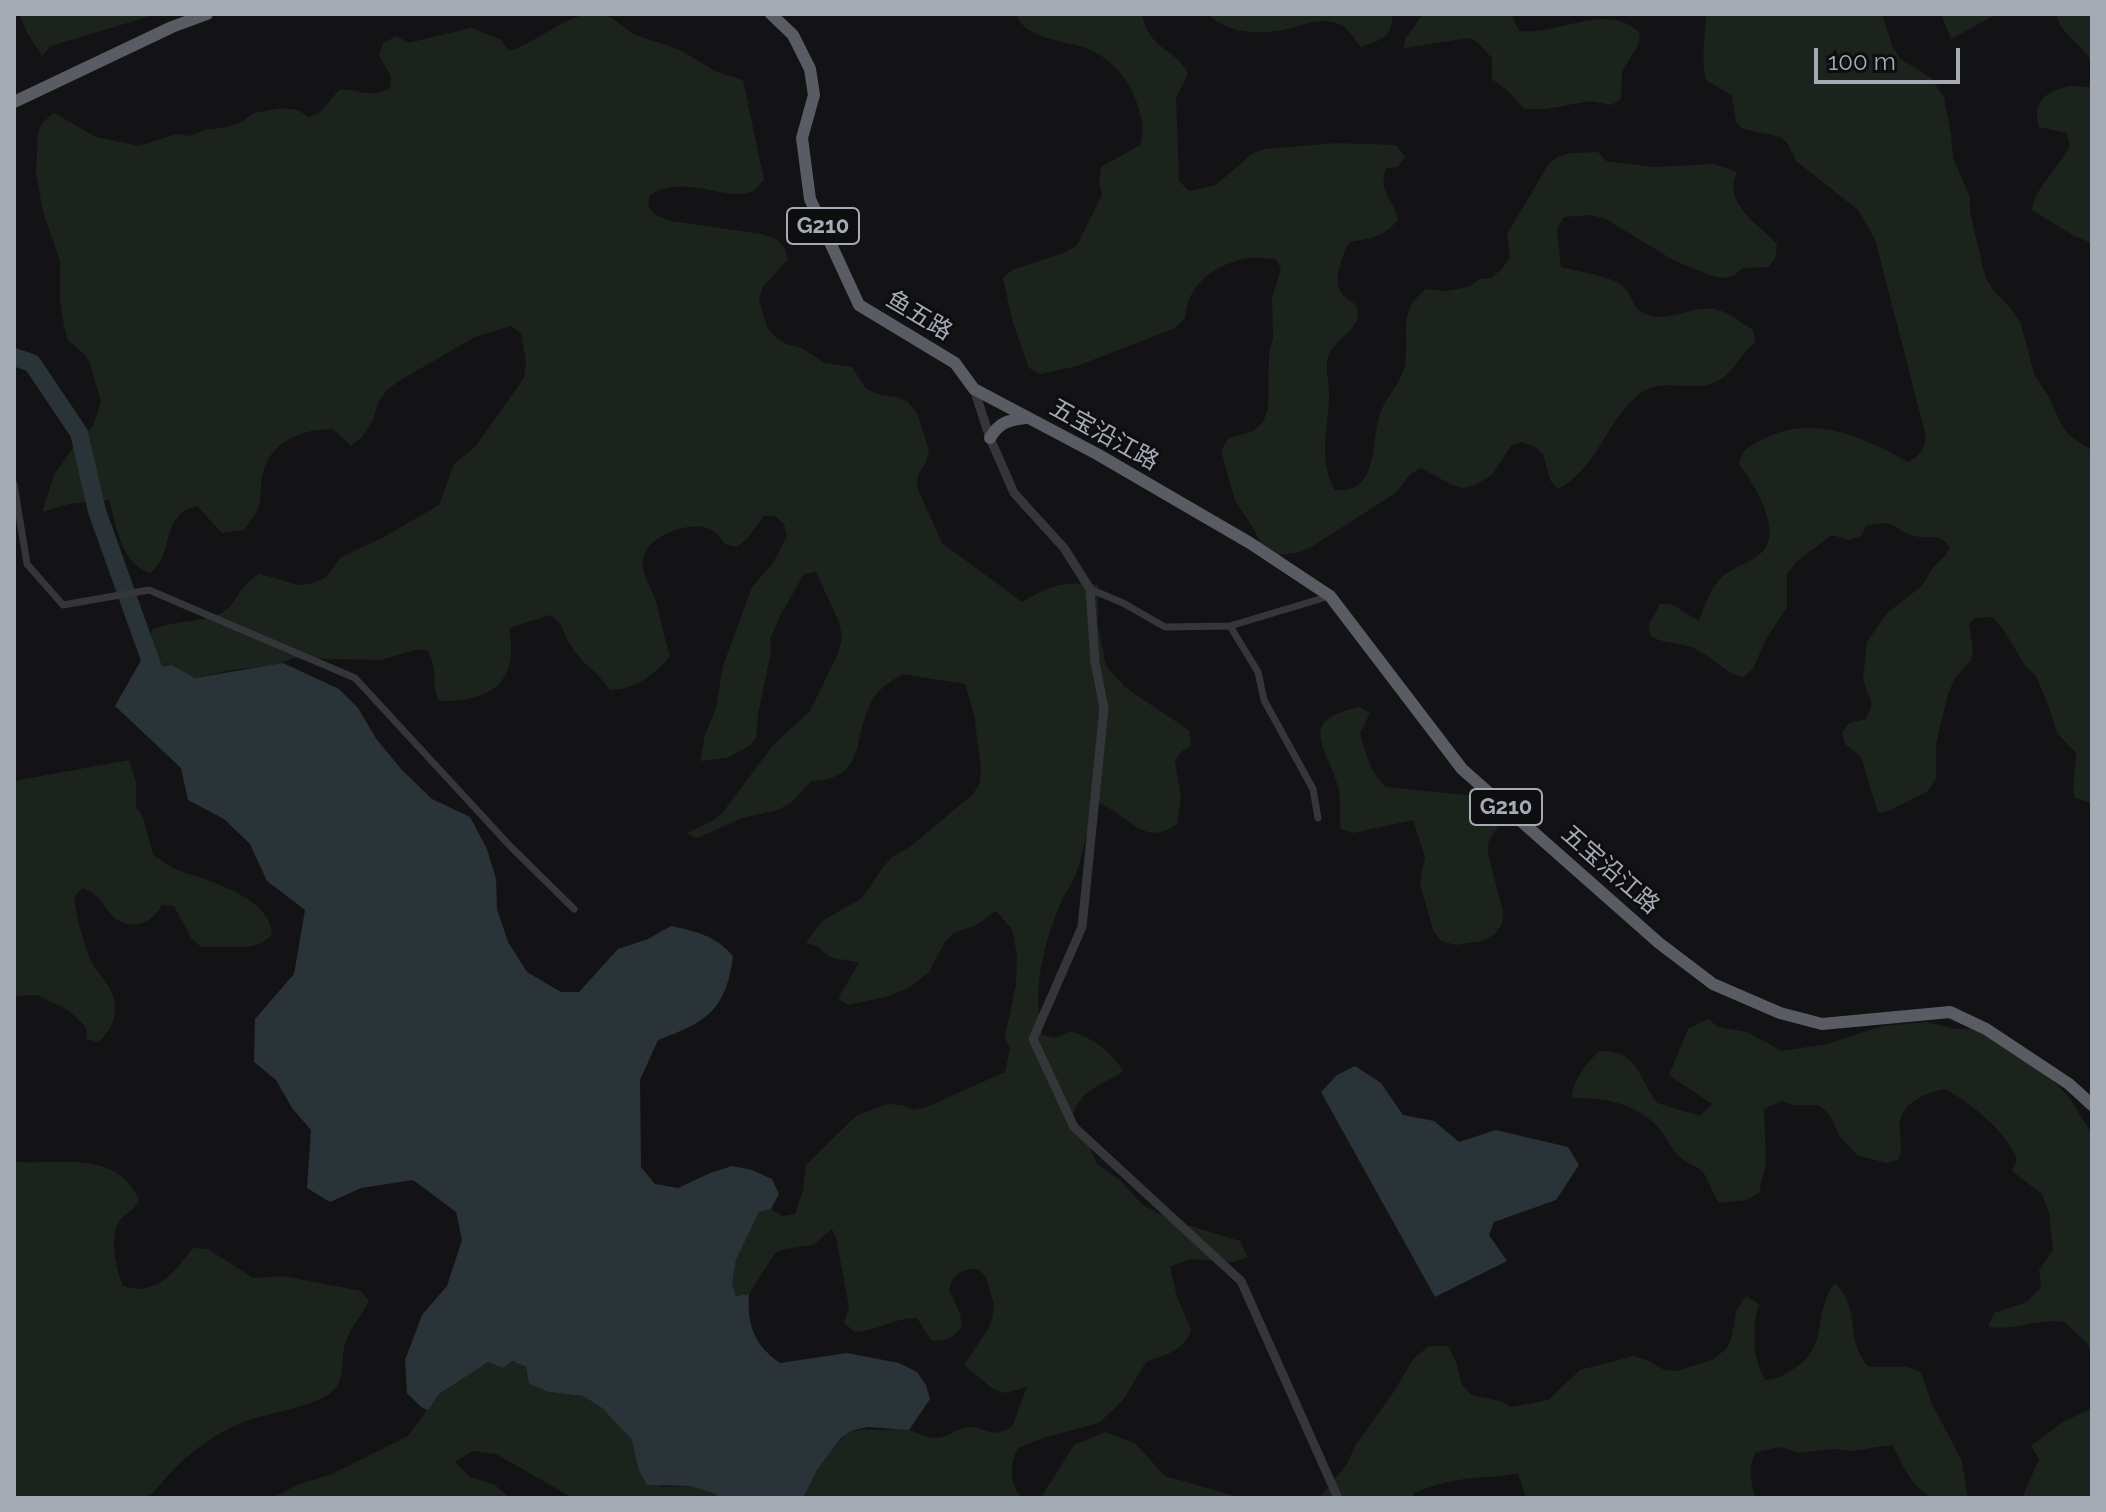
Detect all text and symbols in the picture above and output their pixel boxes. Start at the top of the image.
scale bar [1818,32,1964,82]
text: 100 m [1828,47,1896,76]
road number: G210 [787,208,859,244]
street label: 鱼五路 [881,285,957,347]
street label: 五宝沿江路 [1045,393,1163,477]
road number: G210 [1470,789,1542,825]
street label: 五宝沿江路 [1555,820,1665,920]

